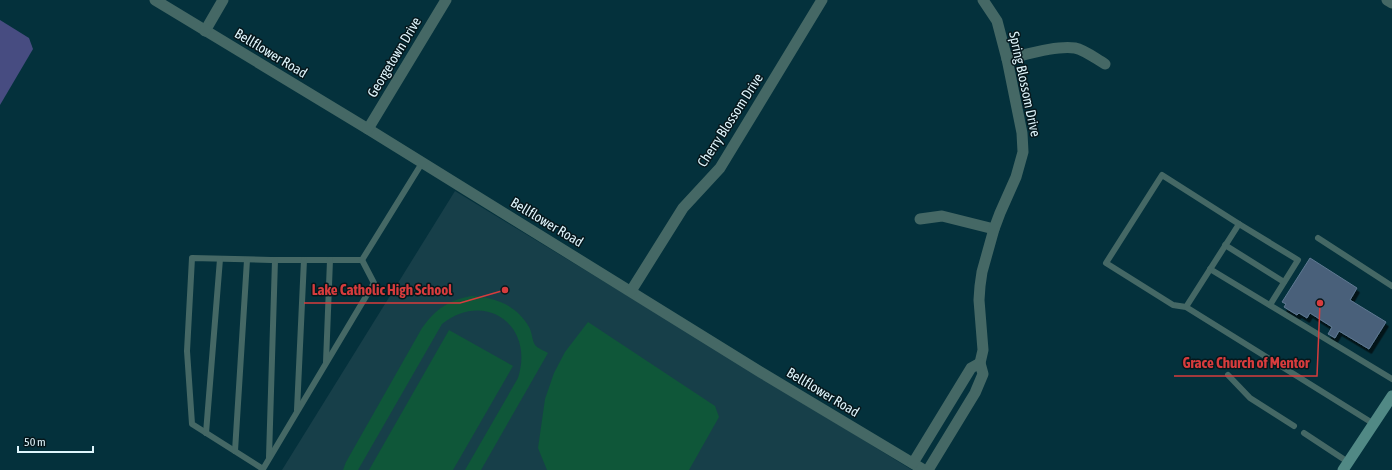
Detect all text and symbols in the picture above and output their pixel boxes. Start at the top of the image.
street label: Georgetown Drive [364,14,424,100]
street label: Bellflower Road [232,25,310,81]
street label: Spring Blossom Drive [1006,30,1044,138]
street label: Cherry Blossom Drive [694,70,766,170]
street label: Bellflower Road [508,194,586,250]
callout: Lake Catholic High School [304,276,460,303]
text: Lake Catholic High School [312,281,453,298]
callout: Grace Church of Mentor [1174,349,1317,376]
text: Grace Church of Mentor [1182,354,1310,371]
street label: Bellflower Road [784,364,862,420]
scale bar [18,428,93,454]
text: 50 m [24,435,46,449]

